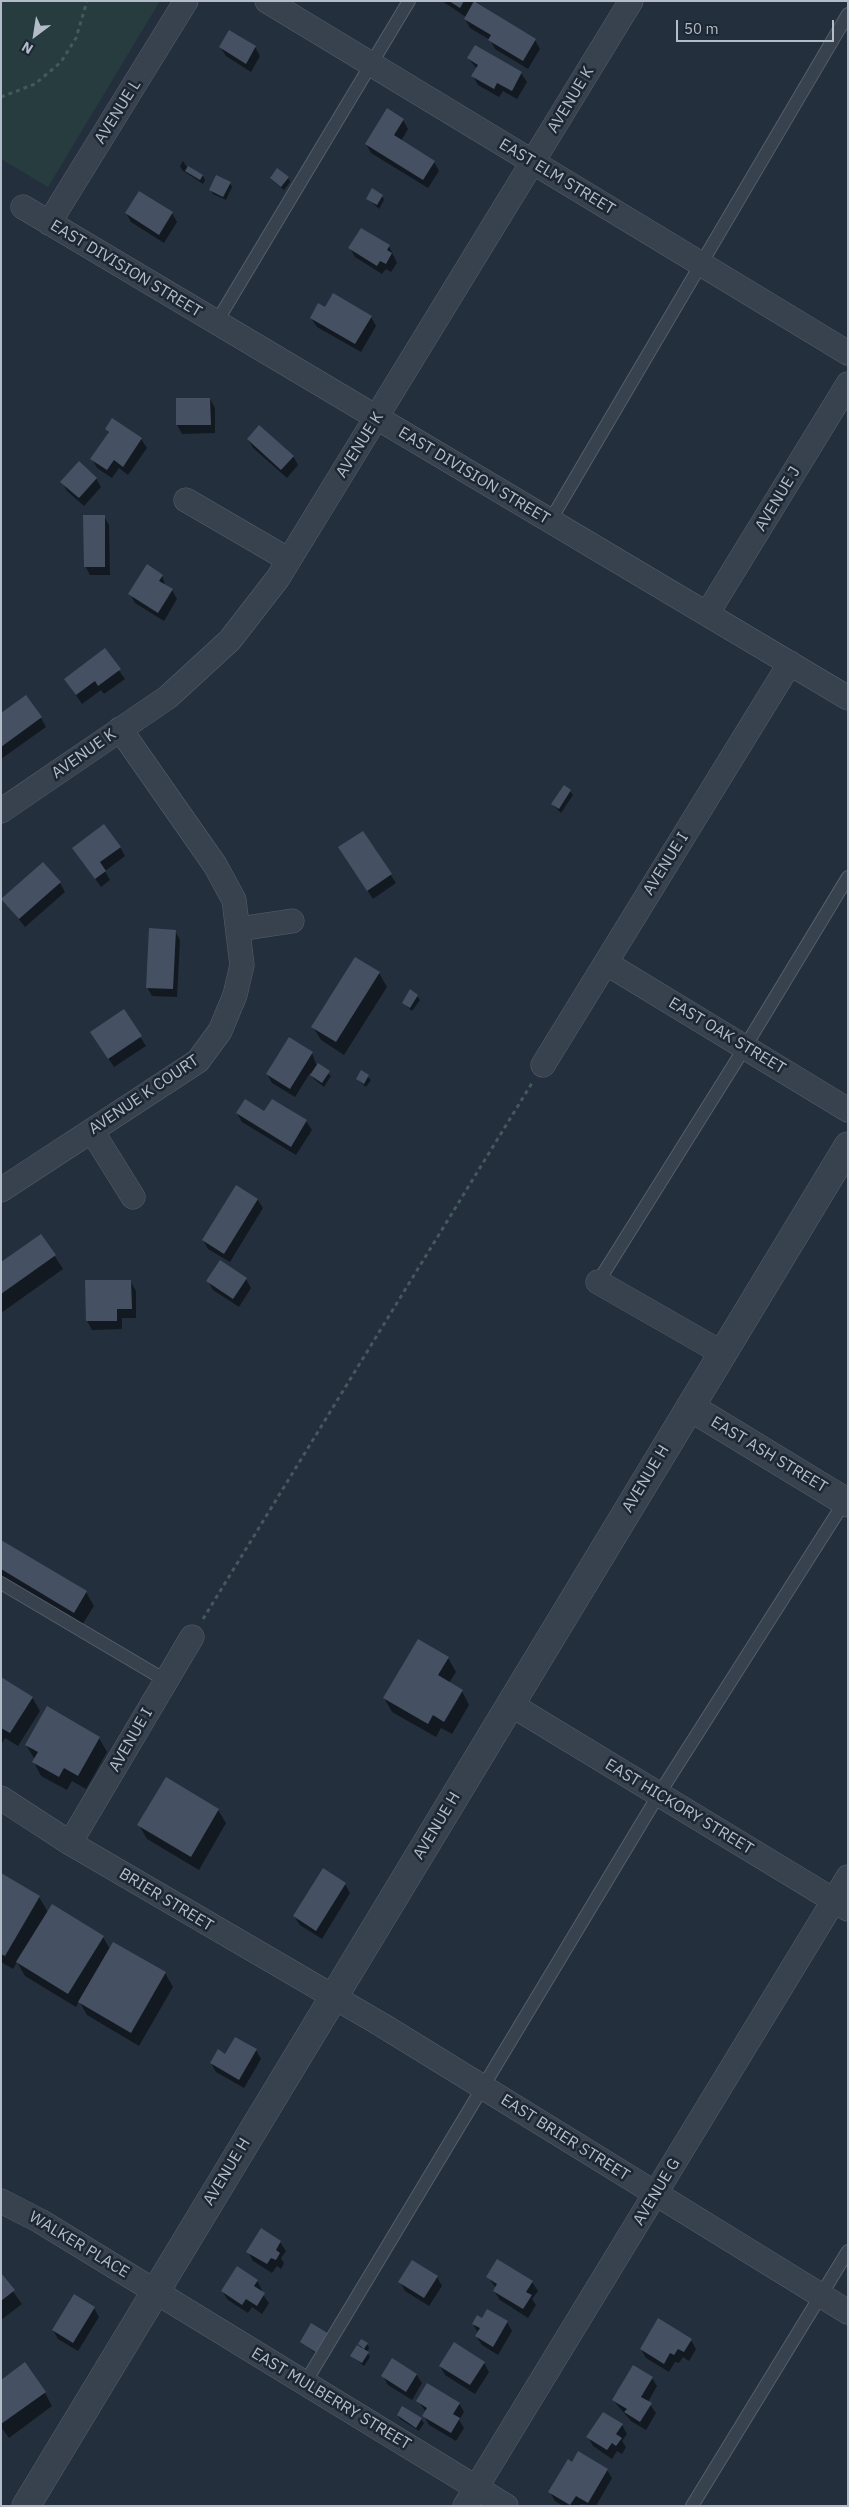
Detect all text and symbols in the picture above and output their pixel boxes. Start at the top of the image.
north arrow [10,10,60,60]
scale bar [679,10,836,42]
text: 50 m [684,19,719,38]
text: N [18,38,36,58]
street label: AVENUE K [544,63,598,137]
street label: AVENUE L [91,76,145,148]
street label: EAST ELM STREET [495,135,619,219]
street label: EAST DIVISION STREET [47,216,205,322]
street label: AVENUE K [332,409,388,481]
street label: EAST DIVISION STREET [395,423,553,529]
street label: AVENUE J [751,463,805,535]
street label: AVENUE K [48,725,120,783]
street label: AVENUE I [639,829,693,899]
street label: EAST OAK STREET [665,993,789,1079]
street label: AVENUE K COURT [85,1051,203,1139]
street label: EAST ASH STREET [707,1413,831,1497]
street label: AVENUE H [618,1442,674,1516]
street label: AVENUE I [105,1705,157,1775]
street label: EAST HICKORY STREET [601,1755,757,1859]
street label: AVENUE H [409,1789,465,1863]
street label: BRIER STREET [115,1864,217,1936]
street label: EAST BRIER STREET [497,2091,633,2185]
street label: AVENUE H [199,2135,255,2209]
street label: AVENUE G [629,2155,685,2229]
street label: WALKER PLACE [26,2208,132,2282]
street label: EAST MULBERRY STREET [248,2344,414,2454]

